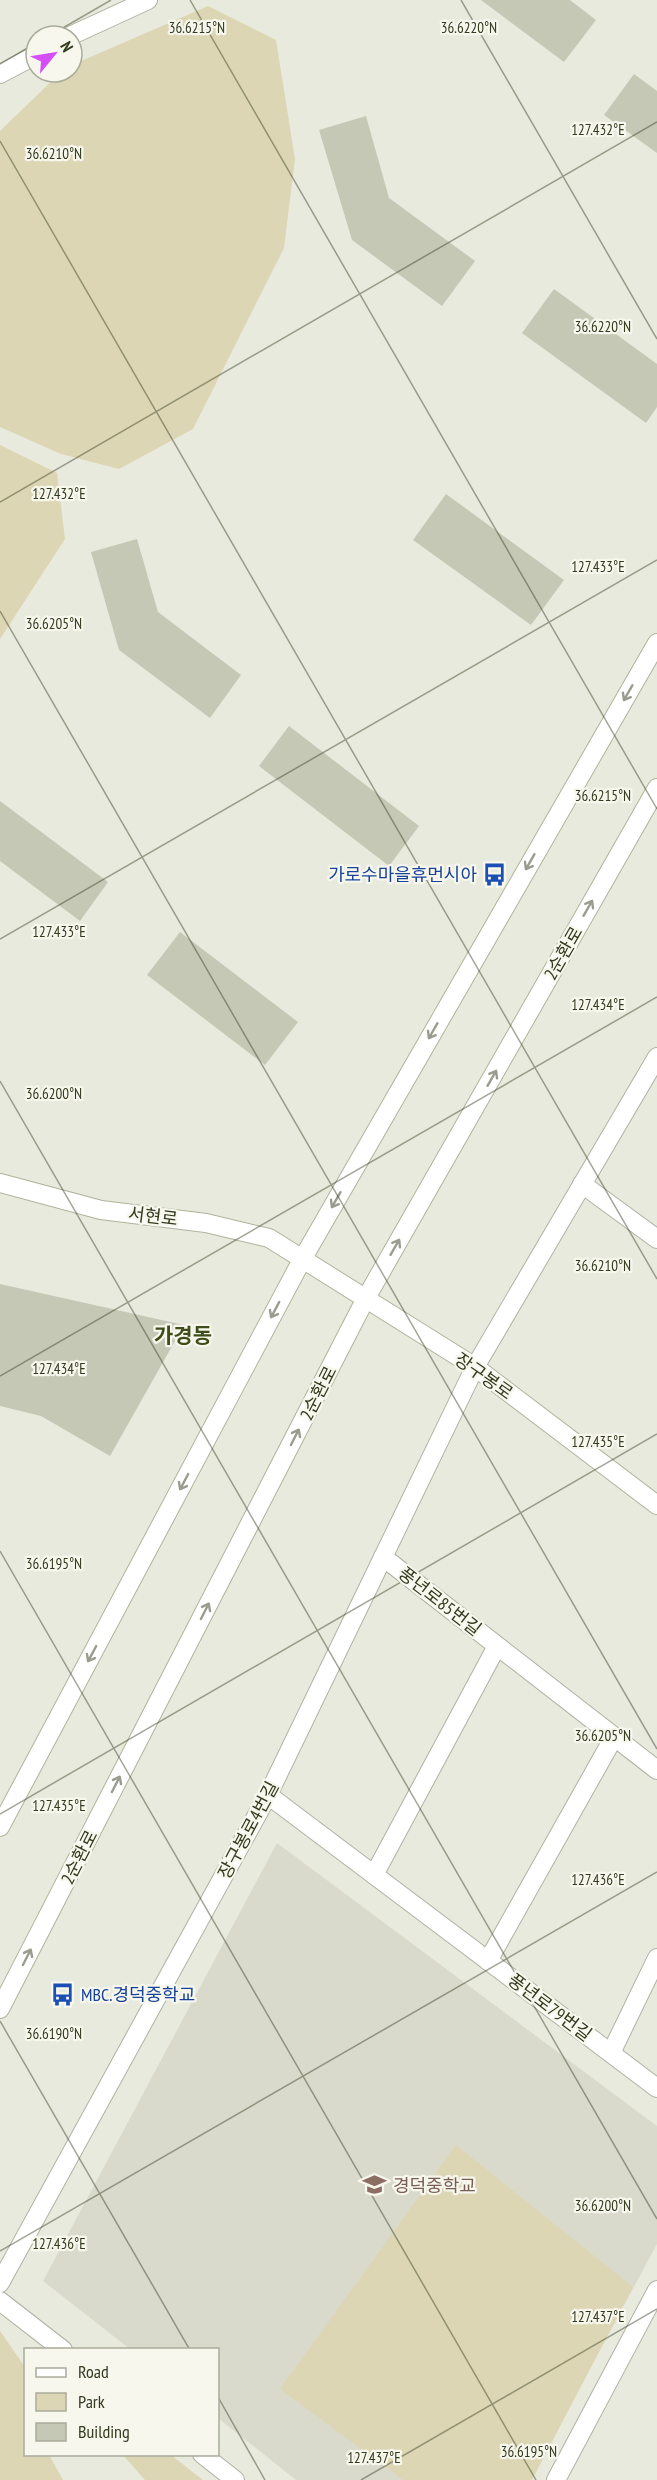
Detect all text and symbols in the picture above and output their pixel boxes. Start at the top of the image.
text: 36.6215°N [169,18,225,37]
text: 36.6220°N [441,18,497,37]
north arrow [24,24,84,84]
text: N [56,38,78,55]
text: 127.432°E [571,120,625,139]
text: 36.6210°N [26,144,82,163]
text: 36.6220°N [575,317,631,336]
text: 127.432°E [32,484,86,503]
text: 127.433°E [571,557,625,576]
text: 36.6205°N [26,614,82,633]
one-way arrow [622,684,633,702]
text: 36.6215°N [575,786,631,805]
one-way arrow [524,854,536,871]
bus stop icon: 가로수마을휴먼시아 [482,861,508,887]
place label: 가로수마을휴먼시아 [328,863,477,886]
one-way arrow [583,900,594,918]
text: 127.433°E [32,922,86,941]
street label: 2순환로 [539,922,587,984]
text: 127.434°E [571,995,625,1014]
one-way arrow [427,1022,438,1040]
one-way arrow [486,1070,498,1087]
text: 36.6200°N [26,1084,82,1103]
one-way arrow [330,1191,341,1209]
street label: 서현로 [127,1202,179,1230]
one-way arrow [389,1239,401,1256]
text: 36.6210°N [575,1256,631,1275]
one-way arrow [269,1300,280,1318]
district label: 가경동 [154,1322,212,1349]
street label: 장구봉로 [450,1348,518,1404]
text: 127.434°E [32,1359,86,1378]
street label: 2순환로 [295,1362,341,1424]
one-way arrow [290,1429,301,1447]
text: 127.435°E [571,1432,625,1451]
one-way arrow [178,1472,189,1490]
text: 36.6195°N [26,1554,82,1573]
street label: 풍년로85번길 [394,1561,486,1641]
one-way arrow [200,1602,212,1620]
one-way arrow [86,1645,98,1662]
text: 36.6205°N [575,1726,631,1745]
one-way arrow [110,1776,122,1793]
street label: 장구봉로4번길 [213,1777,283,1883]
text: 127.435°E [32,1796,86,1815]
street label: 2순환로 [56,1826,102,1888]
text: 127.436°E [571,1870,625,1889]
one-way arrow [22,1949,33,1967]
street label: 풍년로79번길 [504,1968,596,2046]
bus stop icon: MBC.경덕중학교 [50,1981,76,2007]
place label: MBC.경덕중학교 [81,1983,195,2006]
text: 36.6190°N [26,2024,82,2043]
school or university icon: 경덕중학교 [362,2172,388,2198]
place label: 경덕중학교 [393,2174,476,2197]
text: 36.6200°N [575,2196,631,2215]
text: 127.436°E [32,2234,86,2253]
text: 127.437°E [571,2307,625,2326]
legend [24,2348,219,2456]
text: Road [78,2360,109,2383]
text: Park [78,2390,105,2413]
text: Building [78,2420,130,2443]
text: 36.6195°N [501,2442,557,2461]
text: 127.437°E [347,2448,401,2467]

